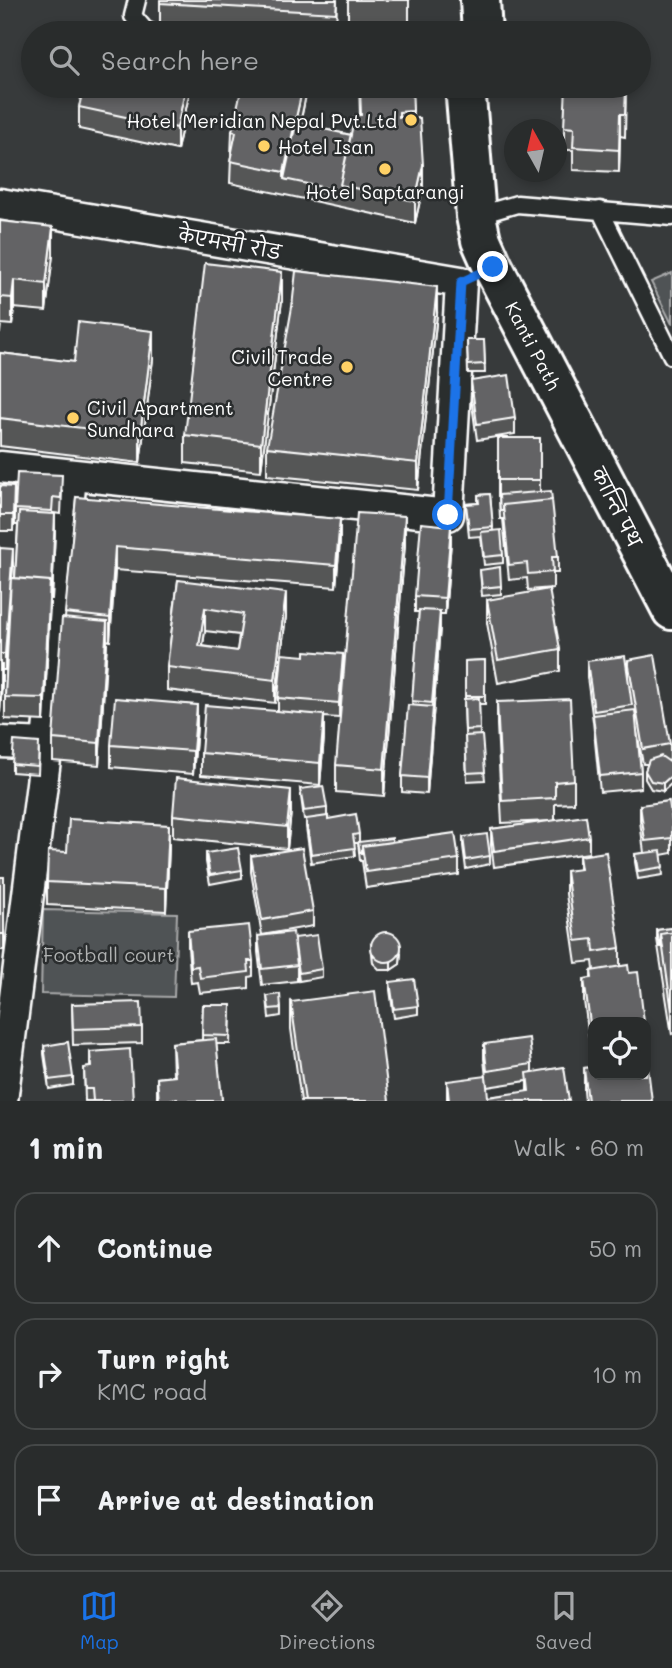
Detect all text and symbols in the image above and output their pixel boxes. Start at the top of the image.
search box [21,21,651,98]
icon: search [45,41,83,79]
text: Search here [101,43,259,77]
place label: Hotel Meridian Nepal Pvt.Ltd [126,108,397,133]
marker: Hotel Meridian Nepal Pvt.Ltd [403,112,419,128]
north arrow [504,119,567,182]
place label: Hotel Isan [278,134,374,159]
marker: Hotel Isan [256,138,272,154]
marker: Hotel Saptarangi [377,161,393,177]
place label: Hotel Saptarangi [306,179,464,204]
street label: केएमसी रोड [176,220,285,264]
route end [477,251,508,282]
street label: Kanti Path [500,297,567,394]
place label: Civil Trade Centre [231,344,333,391]
marker: Civil Trade Centre [339,359,355,375]
place label: Civil Apartment Sundhara [87,395,234,442]
marker: Civil Apartment Sundhara [65,410,81,426]
street label: कान्ति पथ [586,461,650,552]
route start [432,499,463,530]
park label: Football court [43,942,175,967]
map controls [588,1017,651,1080]
button: locate [588,1017,651,1080]
text: 1 min [28,1127,103,1167]
text: Walk · 60 m [513,1132,644,1162]
icon: ahead [30,1229,68,1267]
text: Continue [97,1231,213,1265]
text: 50 m [589,1233,642,1263]
text: Turn right [97,1342,230,1376]
icon: right [30,1355,68,1393]
text: 10 m [592,1359,642,1389]
text: KMC road [97,1376,207,1406]
icon: arrive [30,1481,68,1519]
text: Arrive at destination [97,1483,374,1517]
tab: Map [80,1587,119,1654]
tab: Directions [279,1587,375,1654]
tab: Saved [536,1587,592,1654]

